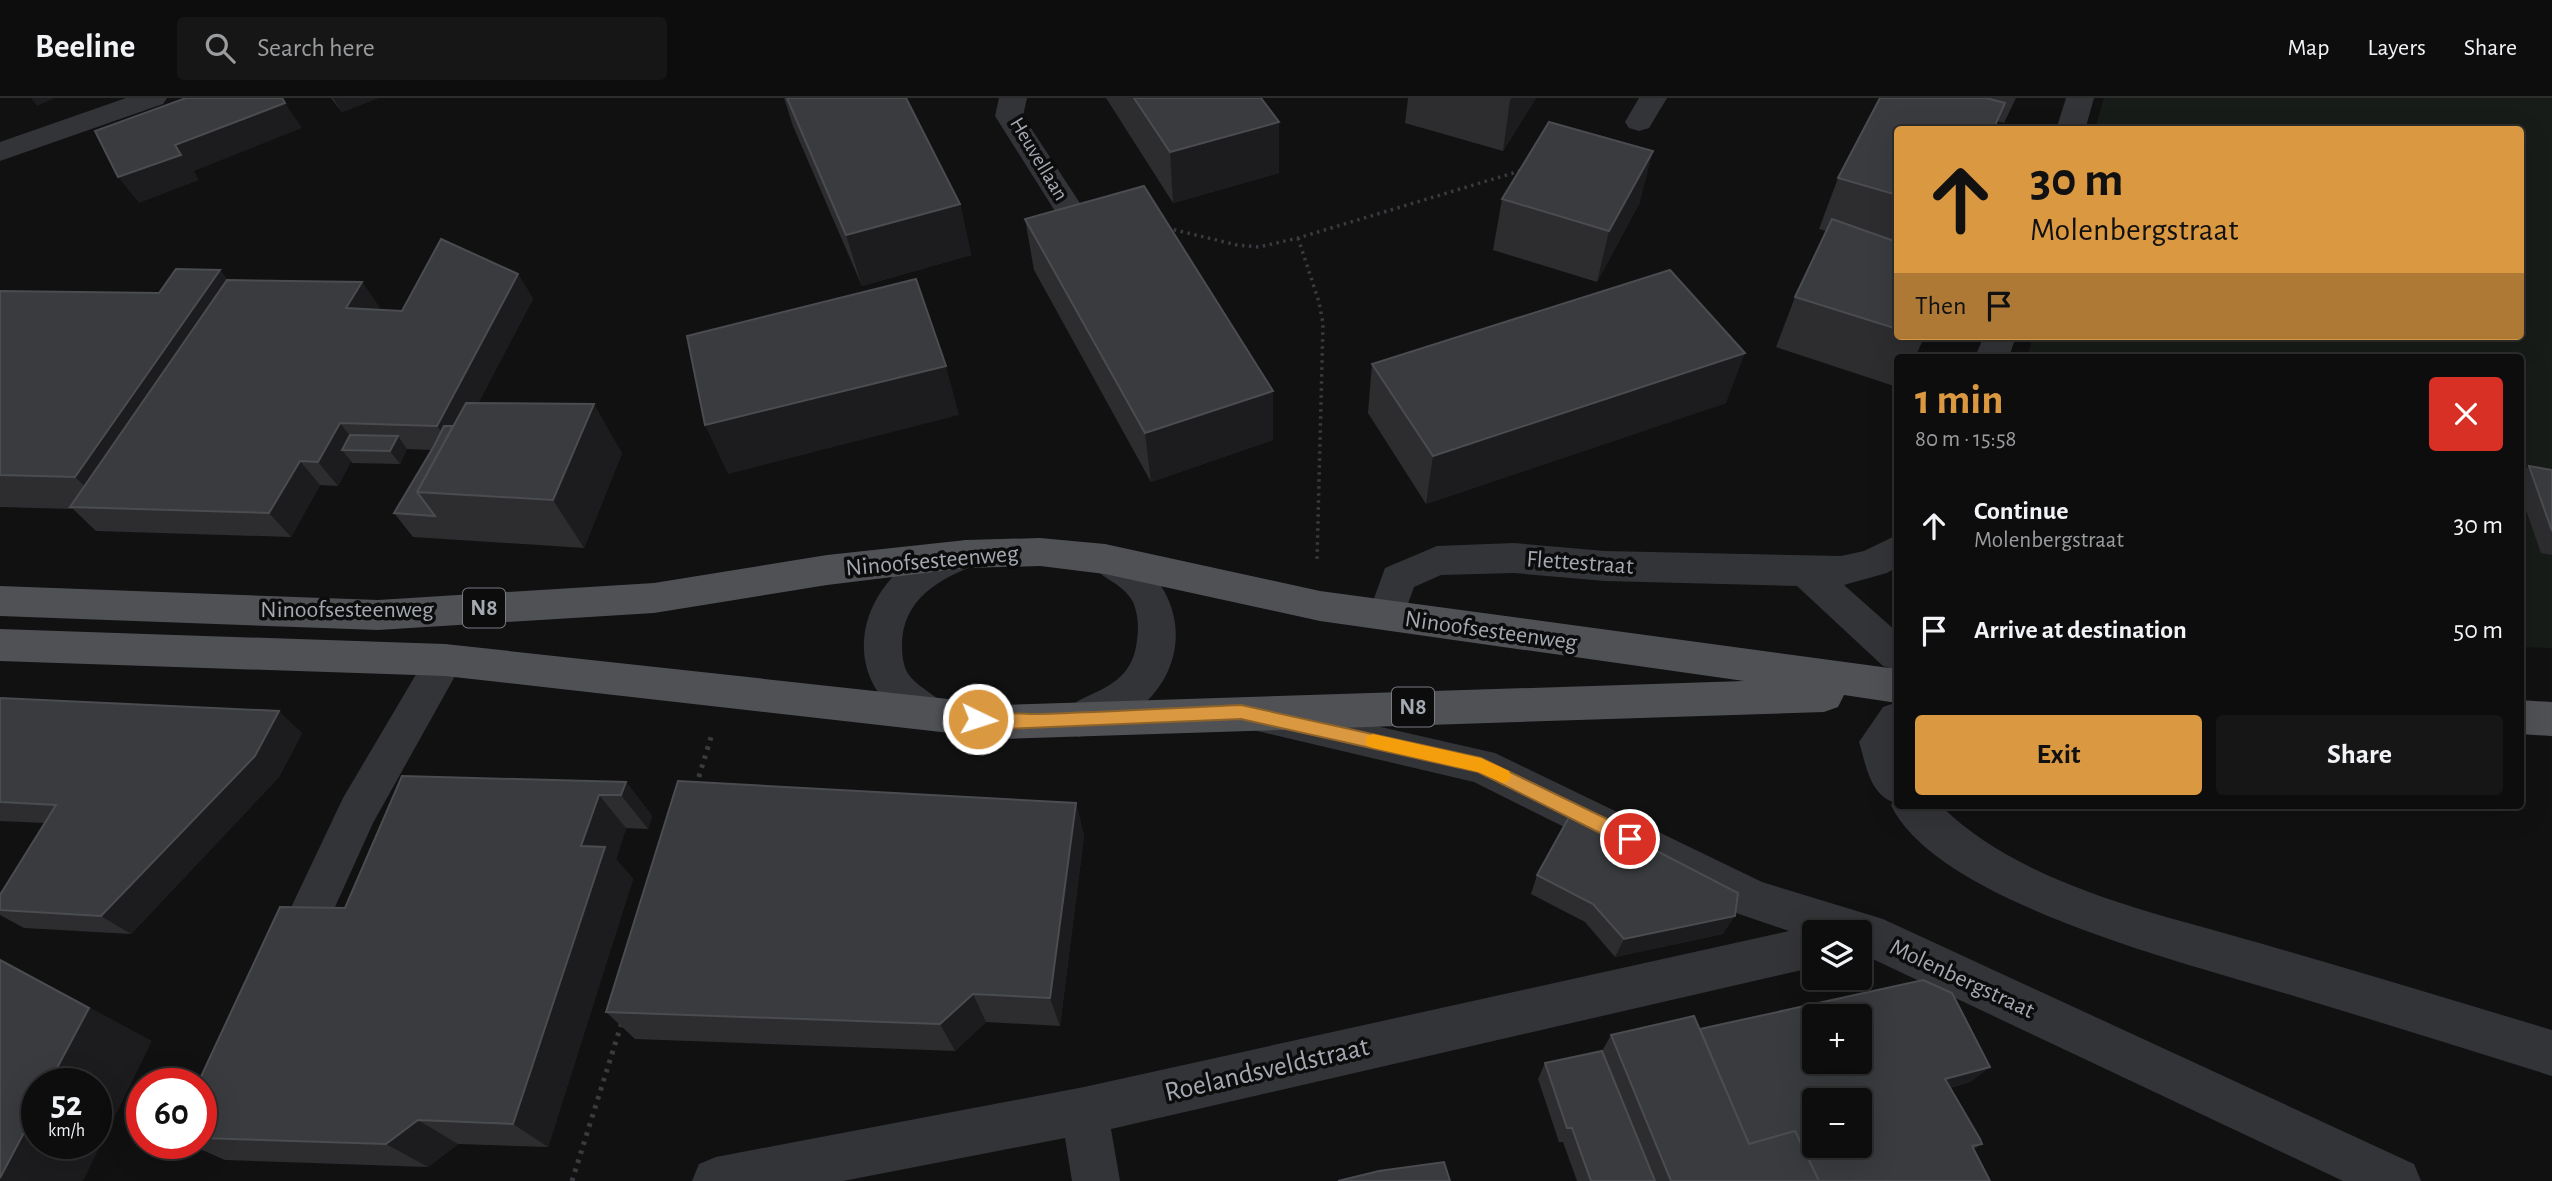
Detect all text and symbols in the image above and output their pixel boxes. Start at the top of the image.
search box [177,17,667,80]
icon: search [201,29,239,67]
text: Beeline [35,31,135,64]
text: Search here [257,35,375,61]
text: Map [2287,36,2329,60]
text: Layers [2367,36,2426,60]
text: Share [2464,36,2517,60]
street label: Heuvellaan [1006,114,1072,204]
icon: ahead [1915,154,2006,245]
text: 30 m [2030,156,2124,205]
text: Molenbergstraat [2030,214,2238,246]
icon: arrive [1980,287,2018,325]
text: Then [1915,293,1966,319]
button: close [2429,377,2503,451]
text: 1 min [1915,379,2004,421]
text: 80 m · 15:58 [1915,428,2016,451]
text: Continue [1974,498,2069,524]
icon: ahead [1915,507,1953,545]
text: 30 m [2453,512,2503,538]
text: Molenbergstraat [1974,529,2124,552]
street label: Ninoofsesteenweg [845,541,1020,581]
street label: Flettestraat [1526,547,1635,579]
road number: N8 [463,588,505,628]
street label: Ninoofsesteenweg [260,598,434,622]
street label: Ninoofsesteenweg [1403,607,1579,655]
icon: arrive [1915,612,1953,650]
text: Arrive at destination [1974,617,2187,643]
text: 50 m [2453,617,2503,643]
position arrow [941,682,1015,756]
road number: N8 [1392,688,1434,726]
button: Exit [1915,715,2202,795]
button: Share [2216,715,2503,795]
pin [1600,809,1660,869]
icon: arrive [1611,820,1649,858]
map controls [1802,920,1872,1158]
button: layers [1802,920,1872,990]
street label: Molenbergstraat [1886,935,2038,1023]
button: + [1802,1004,1872,1074]
street label: Roelandsveldstraat [1162,1033,1372,1107]
speed limit sign: 60 [126,1068,217,1159]
text: 52 [51,1087,82,1122]
button: − [1802,1088,1872,1158]
text: km/h [48,1122,85,1140]

